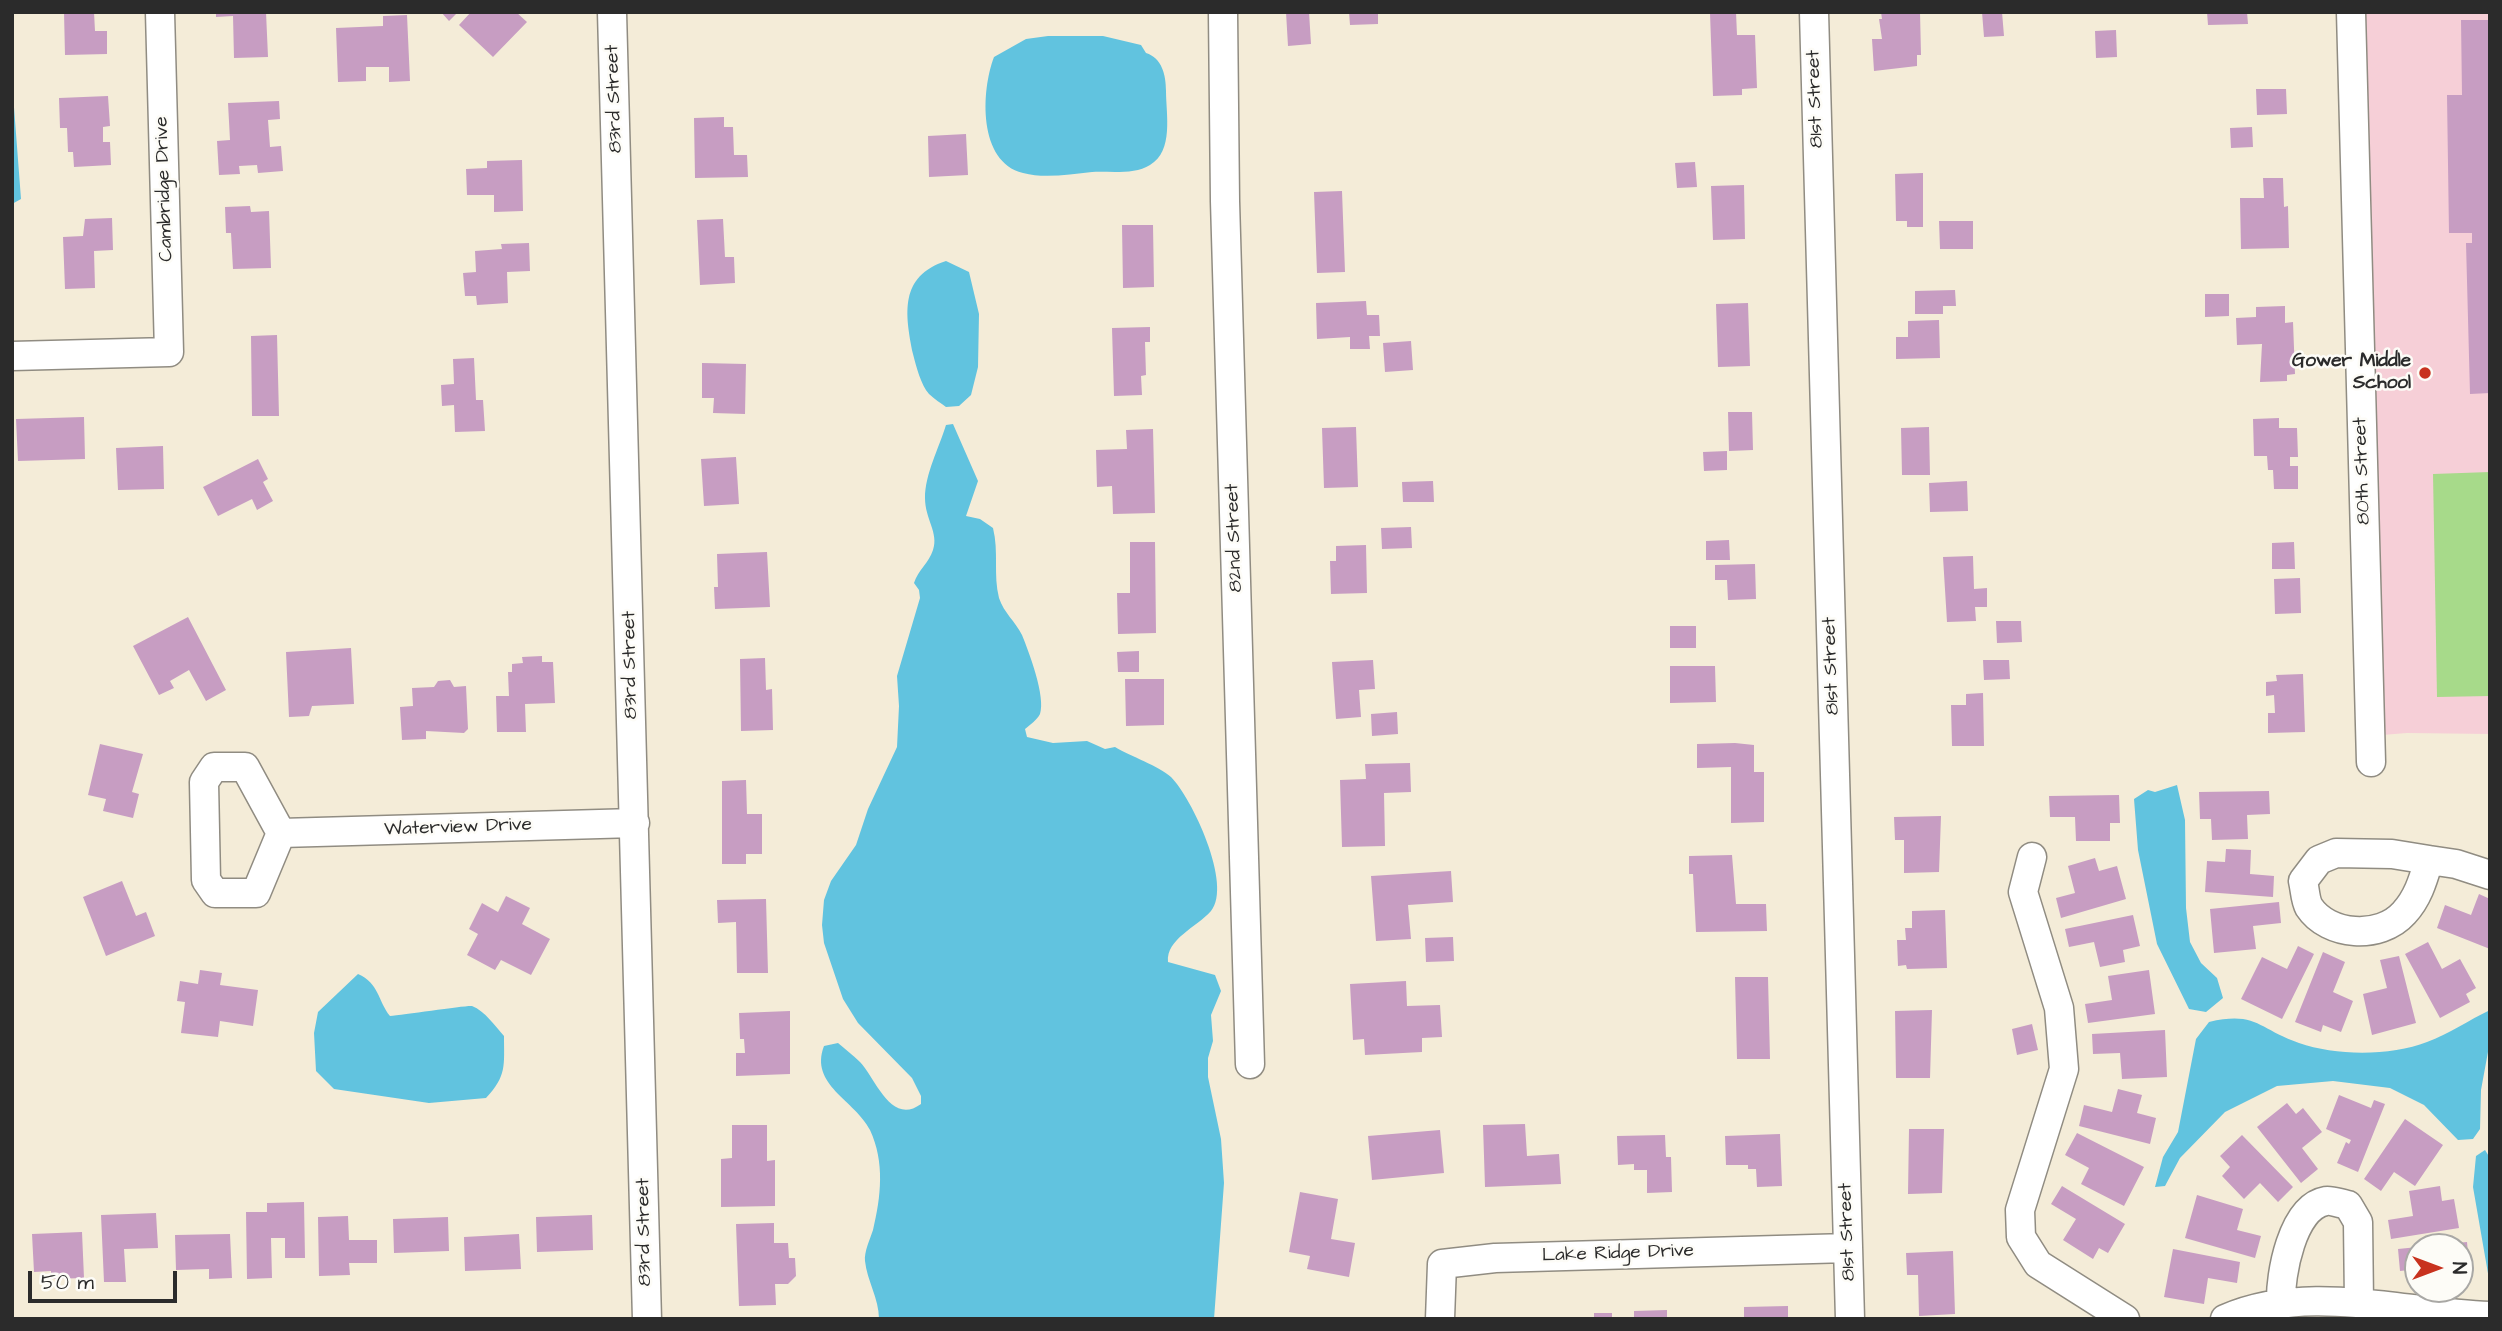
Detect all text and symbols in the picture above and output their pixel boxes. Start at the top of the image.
street label: 83rd Street [602,44,628,154]
street label: 81st Street [1803,50,1829,148]
street label: Cambridge Drive [151,116,179,262]
place label: Gower Middle School [2292,351,2411,395]
marker: Gower Middle School [2417,365,2433,381]
street label: 80th Street [2350,417,2376,525]
street label: 82nd Street [1222,483,1248,593]
street label: 83rd Street [619,611,643,719]
street label: 81st Street [1819,617,1845,715]
street label: Waterview Drive [384,814,532,842]
street label: 83rd Street [633,1178,657,1286]
street label: 81st Street [1835,1183,1861,1281]
north arrow [2404,1233,2474,1303]
street label: Lake Ridge Drive [1542,1240,1694,1268]
scale bar [32,1258,180,1302]
text: N [2445,1262,2472,1274]
text: 50 m [41,1268,94,1297]

